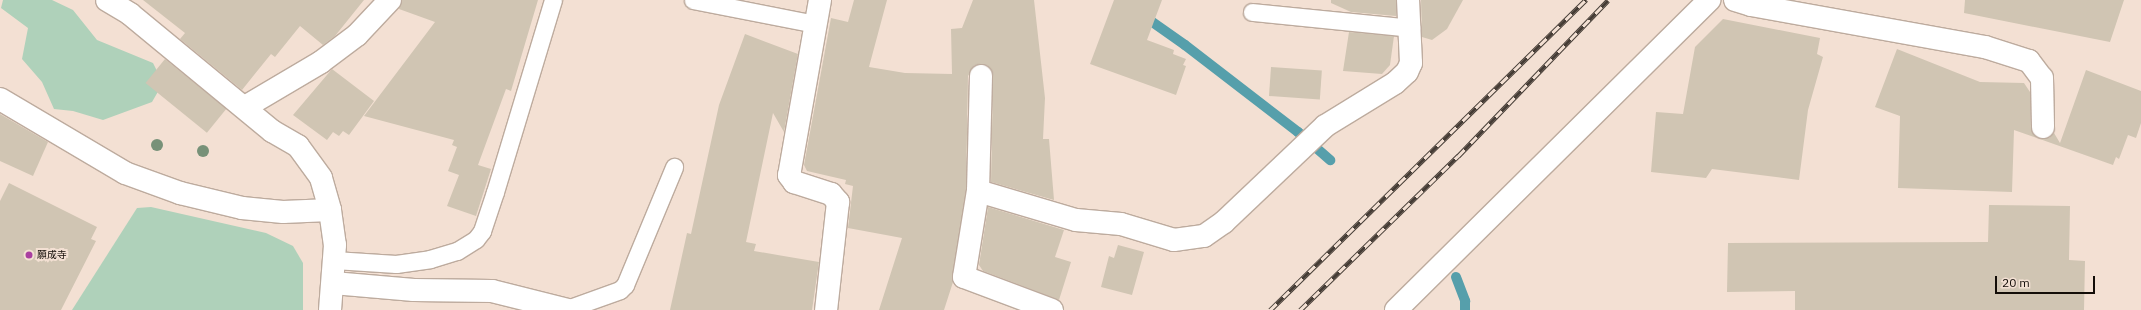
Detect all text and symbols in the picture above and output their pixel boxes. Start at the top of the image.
place label: 願成寺 [37,249,67,261]
marker: 願成寺 [24,250,34,260]
scale bar [1997,268,2097,294]
text: 20 m [2002,275,2030,290]

